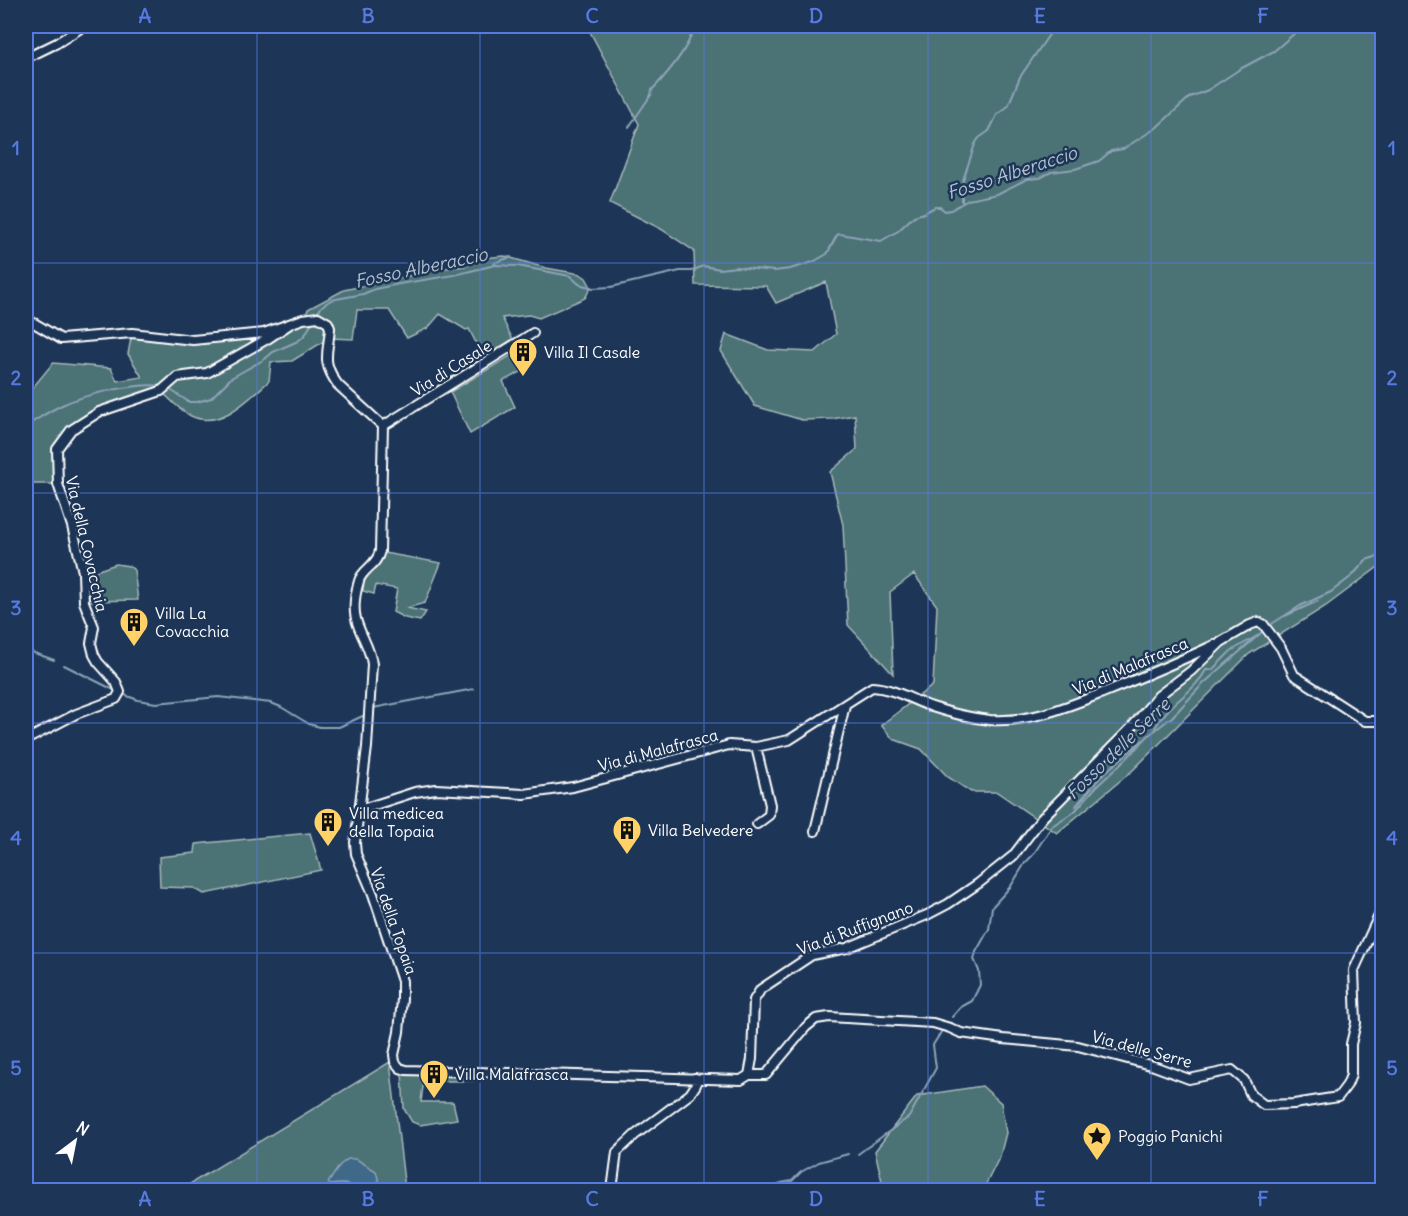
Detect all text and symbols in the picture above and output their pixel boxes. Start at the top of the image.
text: A [139,3,152,28]
text: B [361,3,375,28]
text: C [585,3,599,28]
text: D [809,3,823,28]
text: E [1034,3,1046,28]
text: F [1257,3,1269,28]
text: 1 [12,135,20,160]
text: 1 [1388,135,1396,160]
water label: Fosso Alberaccio [944,140,1081,204]
water label: Fosso Alberaccio [352,242,490,293]
street label: Via di Casale [407,335,495,401]
building icon: Villa Il Casale [507,336,539,378]
place label: Villa Il Casale [544,342,640,362]
text: 2 [11,365,22,390]
text: 2 [1387,365,1398,390]
street label: Via della Covacchia [62,474,112,614]
text: 3 [10,595,22,620]
text: 3 [1386,595,1398,620]
place label: Villa La Covacchia [155,603,229,641]
building icon: Villa La Covacchia [118,606,150,648]
street label: Via di Malafrasca [1069,633,1191,699]
water label: Fosso delle Serre [1061,692,1176,804]
street label: Via di Malafrasca [596,724,720,776]
place label: Villa medicea della Topaia [349,803,444,841]
building icon: Villa medicea della Topaia [312,806,344,848]
building icon: Villa Belvedere [611,814,643,856]
place label: Villa Belvedere [648,820,753,840]
text: 4 [10,825,22,850]
text: 4 [1386,825,1398,850]
street label: Via della Topaia [366,865,422,977]
street label: Via di Ruffignano [794,897,916,959]
street label: Via delle Serre [1090,1026,1194,1072]
text: 5 [10,1055,22,1080]
text: 5 [1386,1055,1398,1080]
building icon: Villa Malafrasca [418,1058,450,1100]
place label: Villa Malafrasca [455,1064,569,1084]
north arrow [45,1111,105,1171]
text: N [73,1117,93,1140]
place icon: Poggio Panichi [1081,1120,1113,1162]
place label: Poggio Panichi [1118,1126,1223,1146]
text: A [139,1186,152,1211]
text: B [361,1186,375,1211]
text: C [585,1186,599,1211]
text: D [809,1186,823,1211]
text: E [1034,1186,1046,1211]
text: F [1257,1186,1269,1211]

